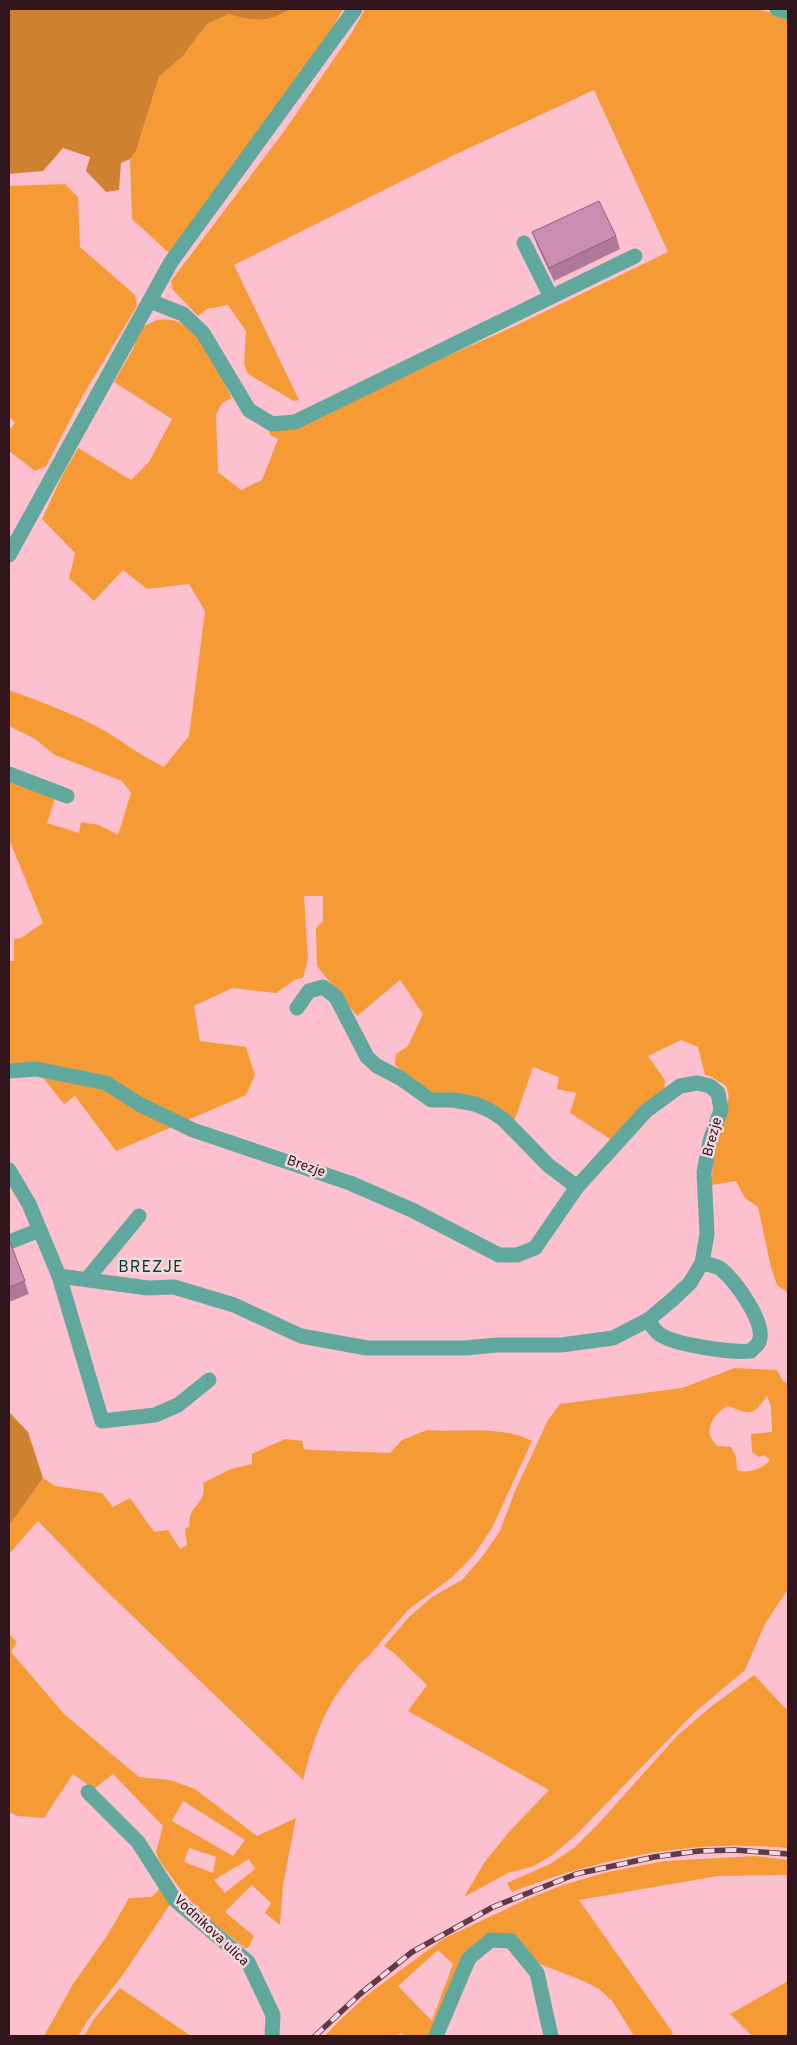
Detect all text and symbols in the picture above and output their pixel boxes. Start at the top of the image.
street label: Brezje [700,1116,726,1158]
street label: Brezje [284,1152,328,1182]
district label: BREZJE [118,1258,184,1278]
street label: Vodnikova ulica [170,1892,252,1970]

